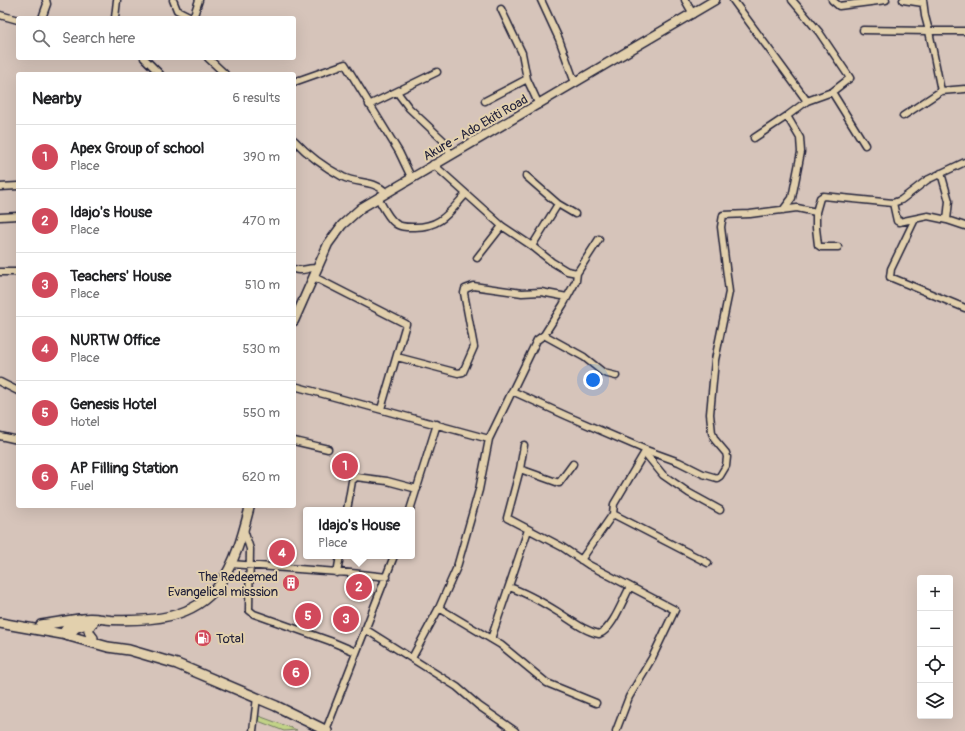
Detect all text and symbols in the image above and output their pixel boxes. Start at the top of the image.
search box [16,16,296,60]
icon: search [30,27,52,49]
text: Search here [62,29,135,48]
text: Nearby [32,88,81,109]
text: 6 results [233,90,280,106]
street label: Akure - Ado Ekiti Road [420,91,531,164]
text: Apex Group of school [70,139,204,158]
text: 1 [42,149,48,165]
text: 390 m [243,149,280,165]
text: Place [70,158,99,174]
text: Idajo's House [70,203,152,222]
text: 2 [41,213,49,229]
text: 470 m [242,213,280,229]
text: Place [70,222,99,238]
text: Teachers' House [70,267,171,286]
text: 3 [41,277,49,293]
text: 510 m [245,277,280,293]
text: Place [70,286,99,302]
text: NURTW Office [70,331,160,350]
text: 4 [41,341,49,357]
text: 530 m [242,341,280,357]
text: Place [70,350,99,366]
your location [583,370,603,390]
text: Genesis Hotel [70,395,157,414]
text: 5 [41,405,49,421]
text: 550 m [243,405,280,421]
text: Hotel [70,414,100,430]
pin: 1 [332,451,358,481]
text: AP Filling Station [70,459,178,478]
text: 6 [41,469,49,485]
text: 620 m [242,469,280,485]
text: Fuel [70,478,94,494]
popup [303,507,415,559]
text: Idajo's House [318,516,400,535]
text: Place [318,535,347,551]
pin: 4 [269,538,295,568]
place label: The Redeemed Evangelical misssion [168,569,278,600]
pin: 2 [346,572,372,602]
building icon: The Redeemed Evangelical misssion [281,573,301,593]
map controls [917,575,953,719]
button: + [917,575,953,611]
pin: 5 [295,601,321,631]
pin: 3 [333,604,359,634]
button: − [917,611,953,647]
fuel station icon: Total [193,628,213,648]
place label: Total [216,631,244,647]
button: locate [917,647,953,683]
pin: 6 [283,658,309,688]
button: layers [917,683,953,719]

